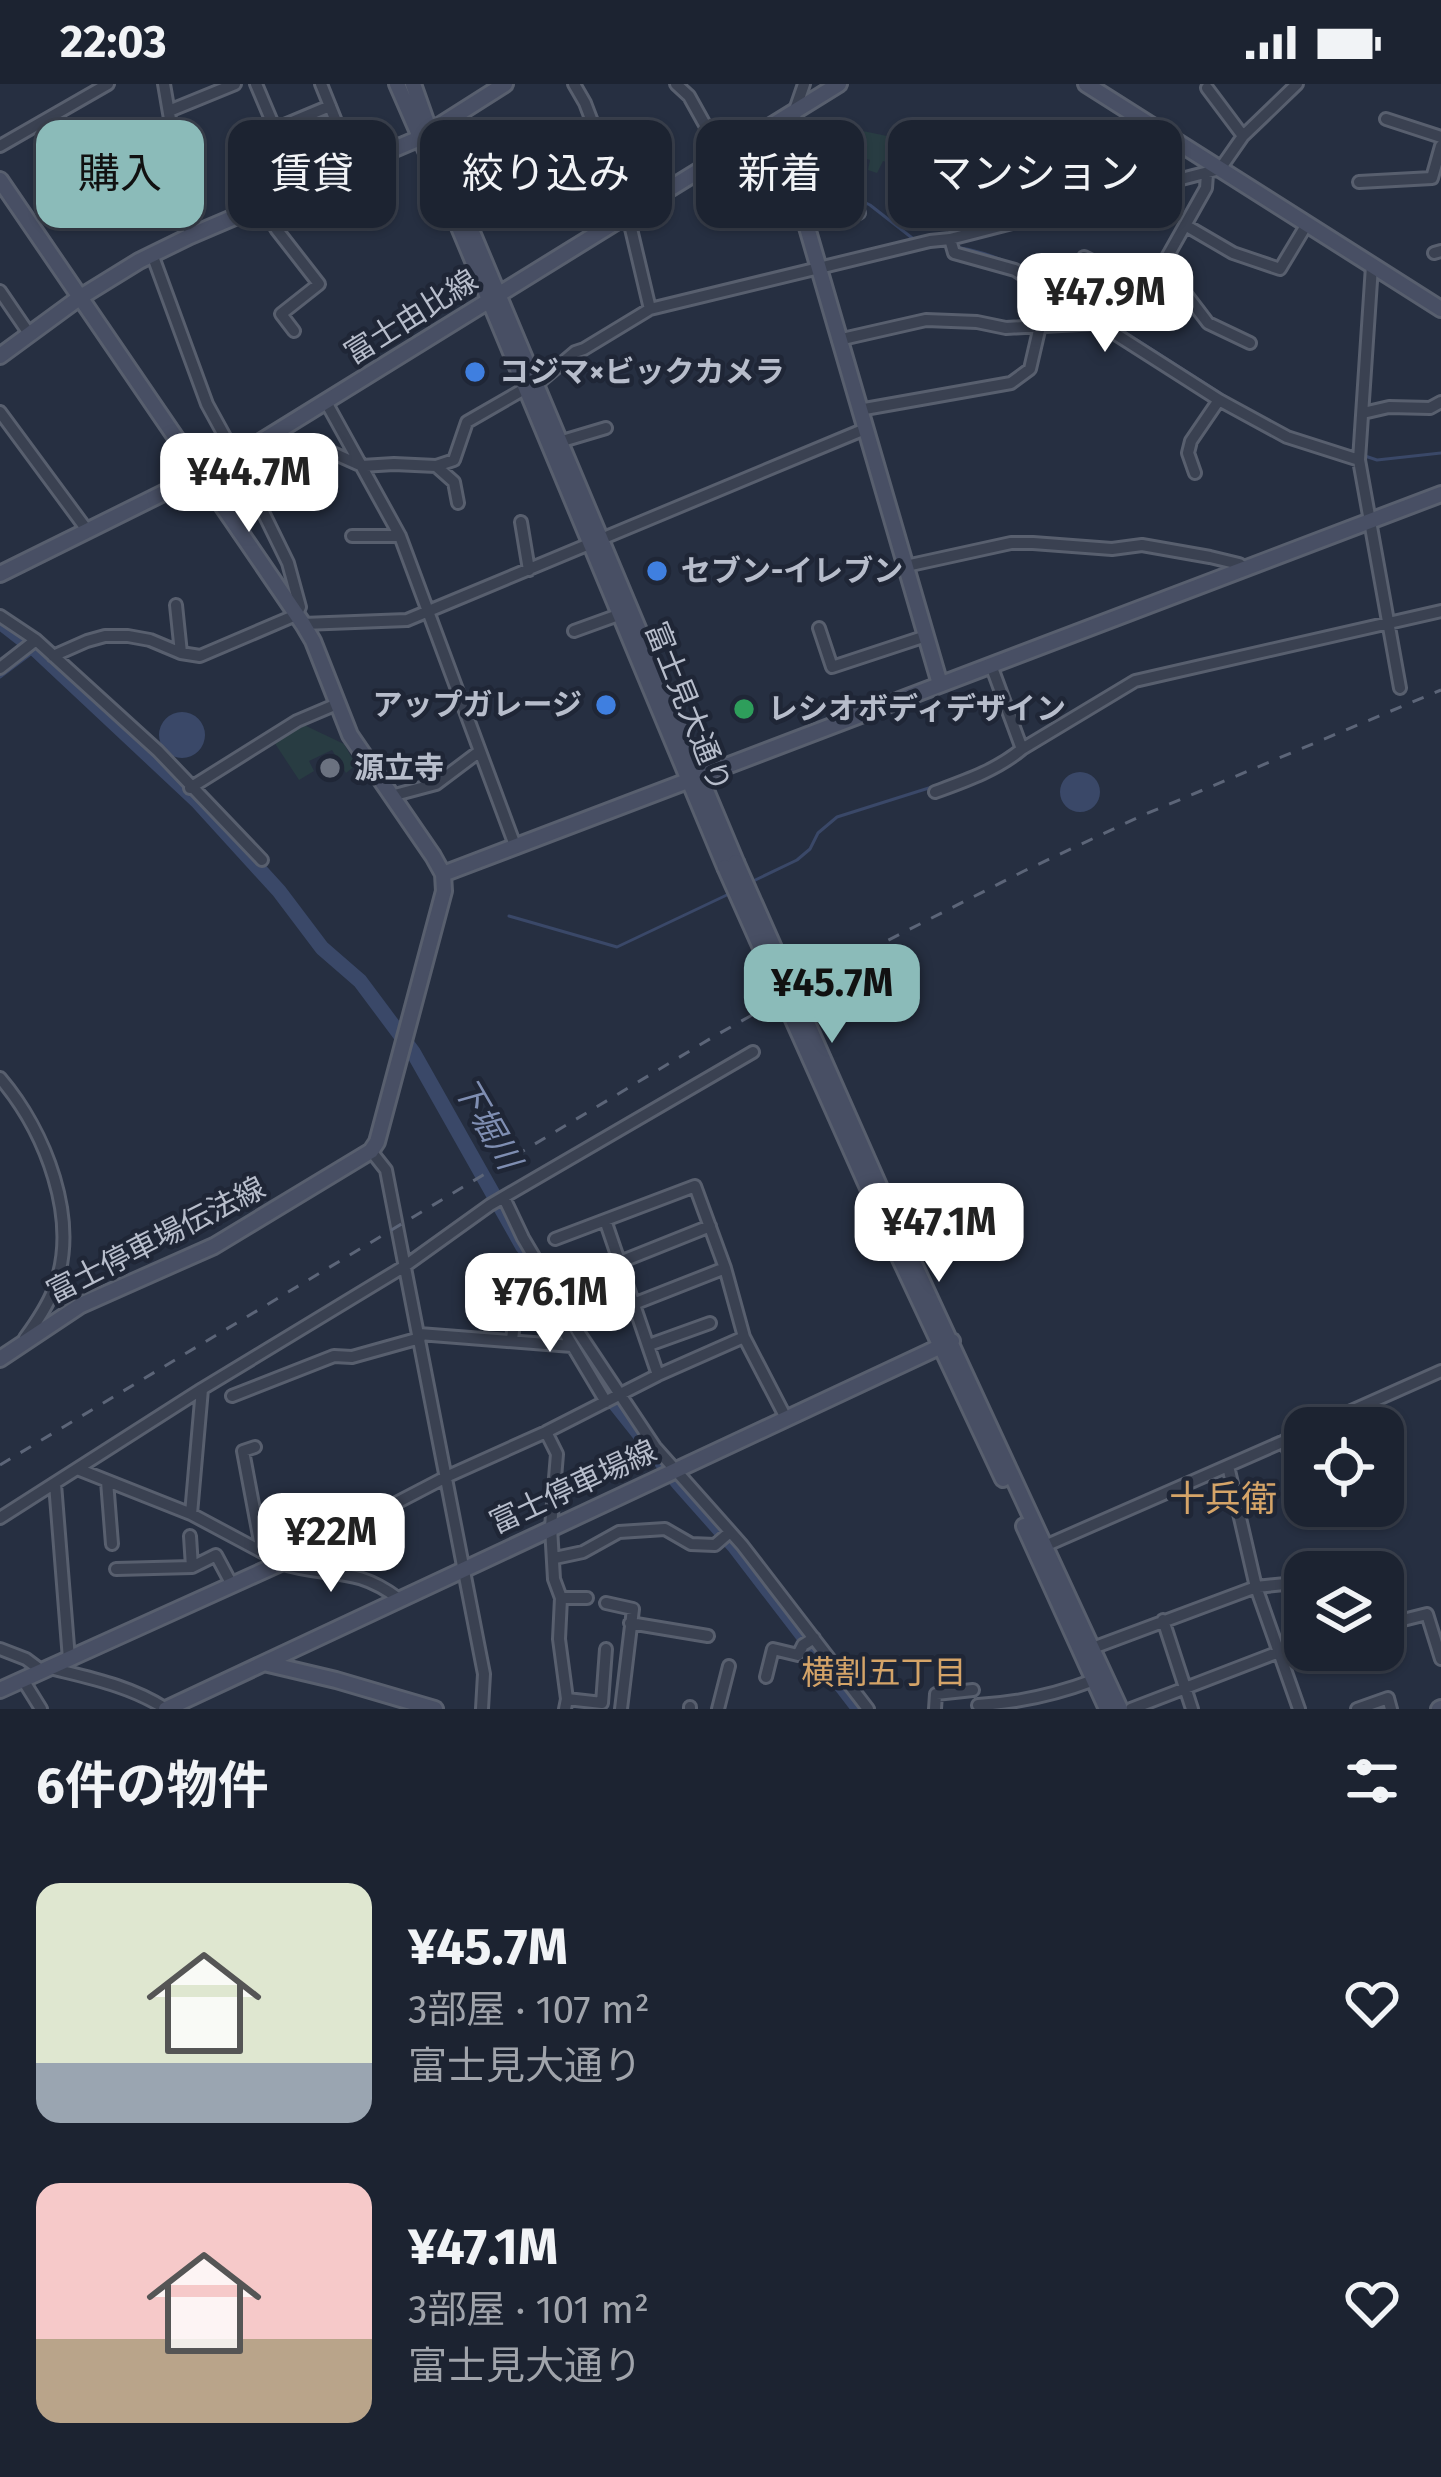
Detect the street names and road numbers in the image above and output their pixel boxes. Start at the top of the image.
street label: 富士由比線 [338,262,484,372]
street label: 富士見大通り [638,617,738,797]
street label: 富士停車場伝法線 [41,1169,271,1311]
street label: 富士停車場線 [484,1433,662,1541]

